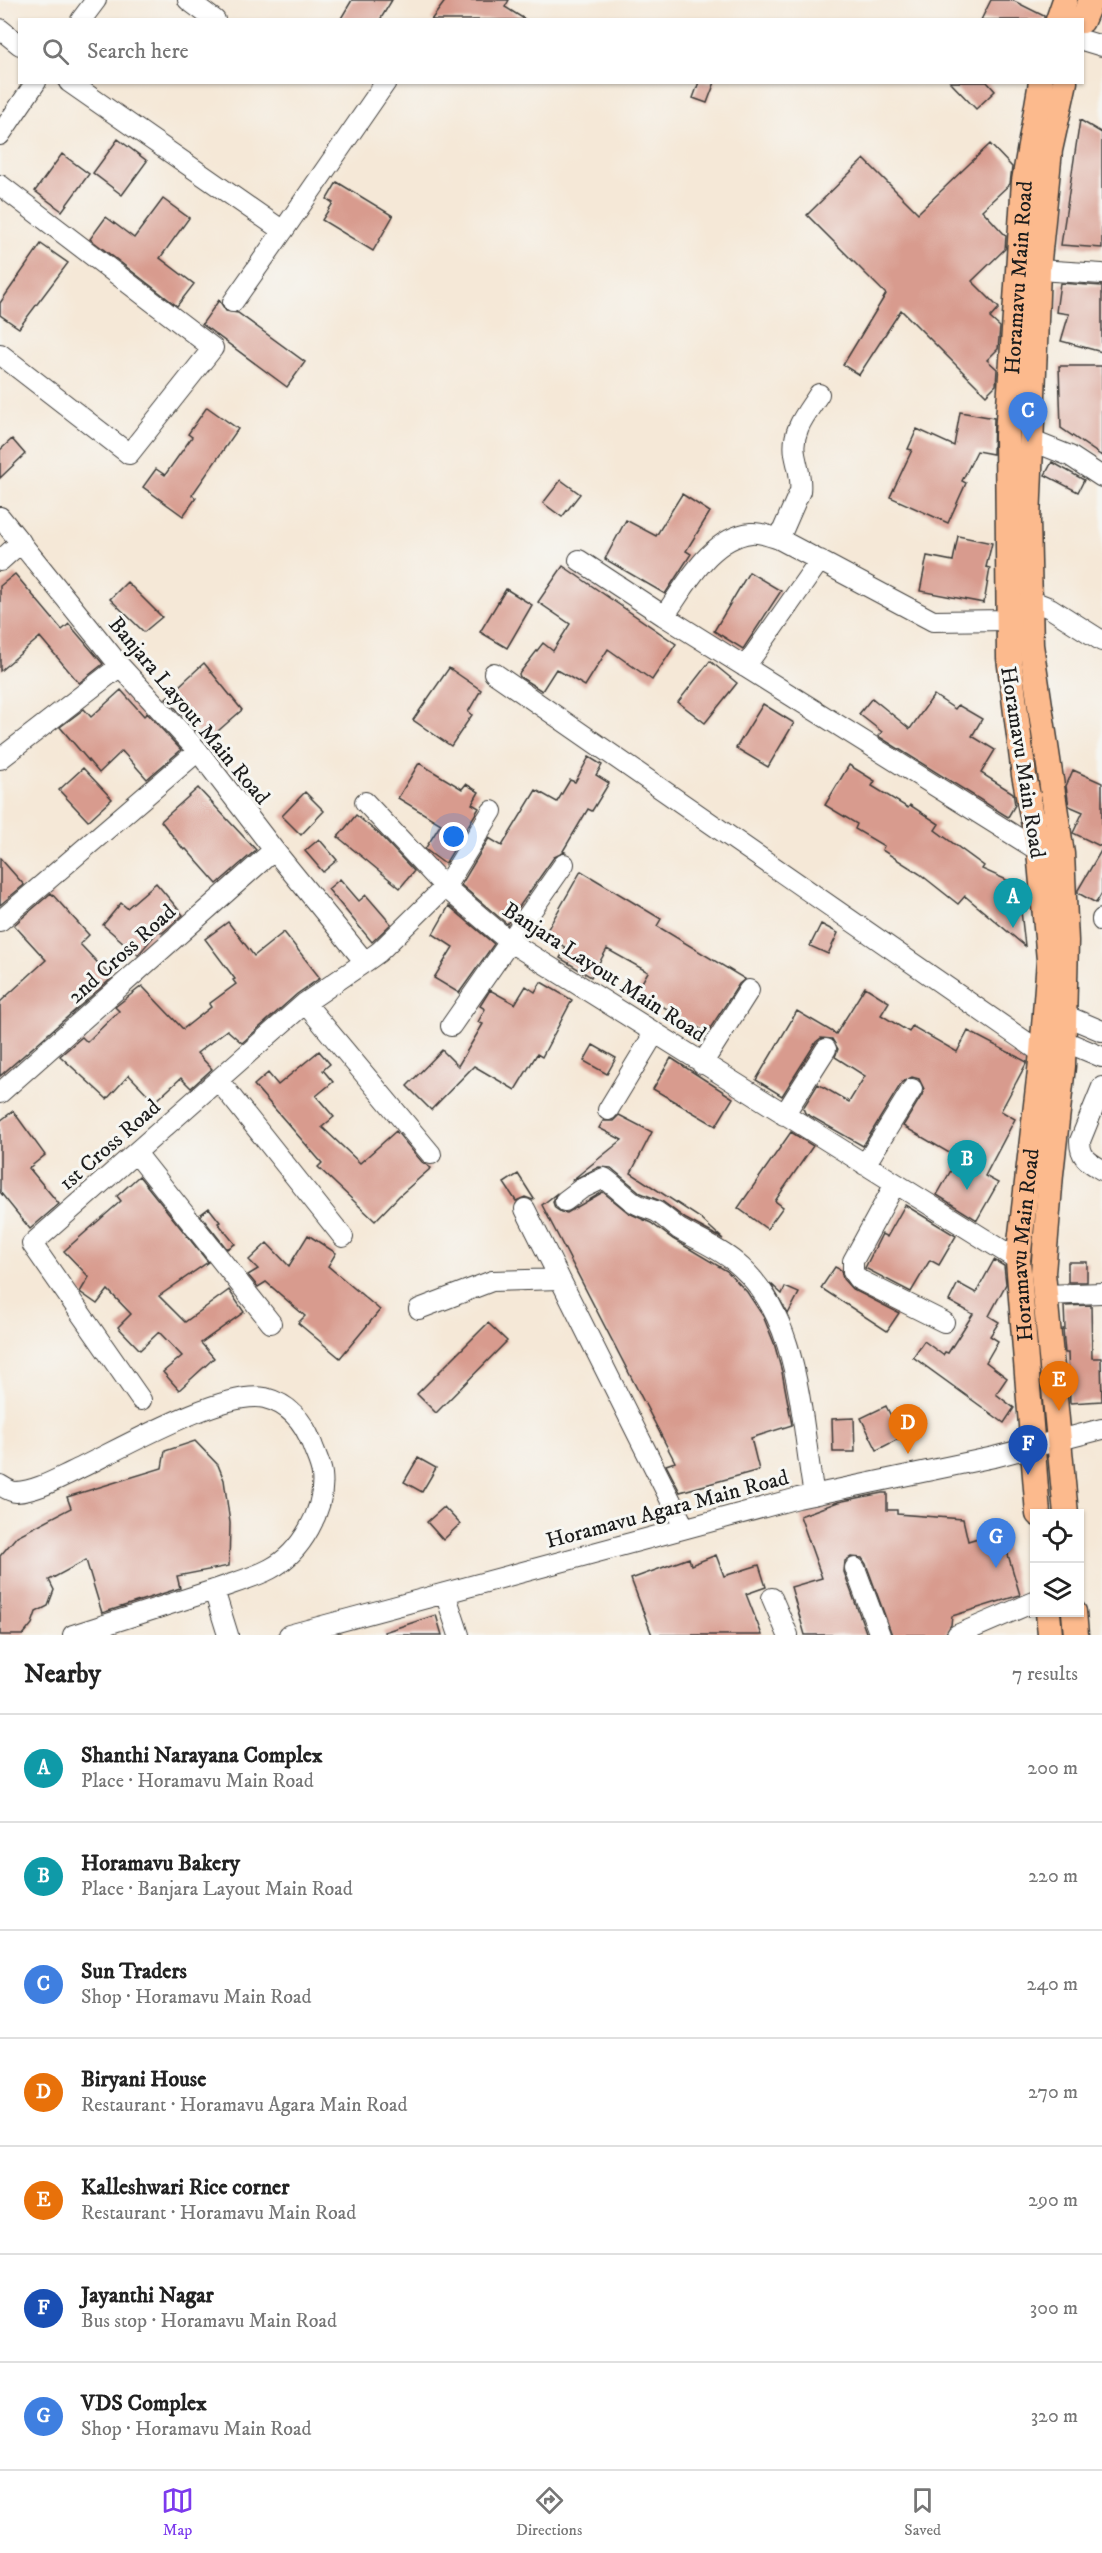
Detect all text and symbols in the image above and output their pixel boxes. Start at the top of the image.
search box [18,18,1084,84]
icon: search [39,35,72,68]
text: Search here [87,38,189,65]
street label: Horamavu Main Road [999,180,1039,376]
pin: C [1008,392,1048,442]
street label: Banjara Layout Main Road [102,611,275,810]
street label: Horamavu Main Road [994,664,1051,860]
your location [439,822,468,851]
pin: A [994,878,1032,928]
street label: Banjara Layout Main Road [497,896,711,1048]
street label: 2nd Cross Road [62,898,182,1010]
street label: 1st Cross Road [54,1094,166,1197]
pin: B [948,1140,986,1190]
street label: Horamavu Main Road [1006,1147,1046,1343]
pin: E [1040,1362,1078,1411]
pin: D [888,1404,928,1454]
pin: F [1008,1426,1048,1475]
street label: Horamavu Agara Main Road [543,1464,792,1555]
map controls [1030,1509,1084,1617]
button: locate [1030,1509,1084,1563]
pin: G [976,1518,1016,1568]
button: layers [1030,1563,1084,1617]
text: Nearby [24,1658,101,1691]
text: 7 results [1012,1662,1078,1687]
text: Shanthi Narayana Complex [81,1742,323,1769]
text: A [37,1756,50,1781]
text: 200 m [1027,1756,1078,1781]
text: Place · Horamavu Main Road [81,1769,314,1794]
text: Horamavu Bakery [81,1850,240,1877]
text: B [37,1864,50,1889]
text: 220 m [1028,1864,1078,1889]
text: Place · Banjara Layout Main Road [81,1877,353,1902]
text: Sun Traders [81,1958,187,1985]
text: C [37,1972,50,1997]
text: 240 m [1027,1972,1078,1997]
text: Shop · Horamavu Main Road [81,1985,311,2010]
text: Biryani House [81,2066,206,2093]
text: D [36,2080,51,2105]
text: 270 m [1028,2080,1078,2105]
text: Restaurant · Horamavu Agara Main Road [81,2093,407,2118]
text: Kalleshwari Rice corner [81,2174,289,2201]
text: E [36,2188,51,2213]
text: 290 m [1028,2188,1078,2213]
text: Restaurant · Horamavu Main Road [81,2201,356,2226]
text: Jayanthi Nagar [81,2282,214,2309]
text: F [37,2296,50,2321]
text: 300 m [1030,2296,1078,2321]
text: Bus stop · Horamavu Main Road [81,2309,337,2334]
text: VDS Complex [81,2390,207,2417]
text: G [37,2404,50,2429]
text: 320 m [1031,2404,1078,2429]
text: Shop · Horamavu Main Road [81,2417,311,2442]
tab: Map [161,2484,194,2540]
tab: Directions [516,2484,582,2540]
tab: Saved [904,2484,941,2540]

